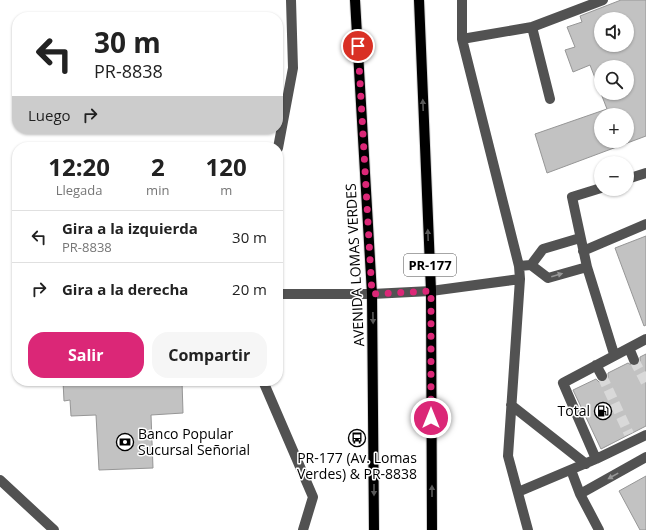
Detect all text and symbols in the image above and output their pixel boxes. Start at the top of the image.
map controls [594,12,634,196]
button: sound [594,12,634,52]
text: 30 m [94,23,161,61]
icon: left [28,28,80,80]
pin [341,29,375,63]
icon: arrive [347,35,369,57]
text: PR-8838 [94,59,163,83]
button: search [594,60,634,100]
one-way arrow [420,98,426,111]
icon: right [79,104,101,126]
text: Luego [28,105,71,125]
button: + [594,108,634,148]
text: 12:20 [48,150,110,183]
text: 2 [151,150,165,183]
text: 120 [206,150,247,183]
button: − [594,156,634,196]
text: Llegada [56,181,102,199]
text: min [146,181,169,199]
text: m [220,181,232,199]
street label: AVENIDA LOMAS VERDES [341,183,368,347]
text: Gira a la izquierda [62,218,198,238]
icon: left [28,226,50,248]
text: 30 m [232,227,267,247]
one-way arrow [425,229,432,241]
text: PR-8838 [62,238,112,256]
road number: PR-177 [404,254,456,276]
one-way arrow [552,272,564,278]
icon: right [28,278,50,300]
text: Gira a la derecha [62,279,188,299]
text: 20 m [232,279,267,299]
one-way arrow [369,312,376,324]
button: Salir [28,332,144,378]
button: Compartir [152,332,267,378]
position arrow [410,397,452,439]
place label: Total [558,401,590,420]
fuel station icon: Total [593,401,613,421]
place label: Banco Popular Sucursal Señorial [138,424,250,459]
bus stop icon: PR-177 (Av. Lomas Verdes) & PR-8838 [347,428,367,448]
bank icon: Banco Popular Sucursal Señorial [115,432,135,452]
place label: PR-177 (Av. Lomas Verdes) & PR-8838 [297,448,417,483]
one-way arrow [607,472,619,479]
one-way arrow [371,484,377,497]
one-way arrow [429,484,435,497]

